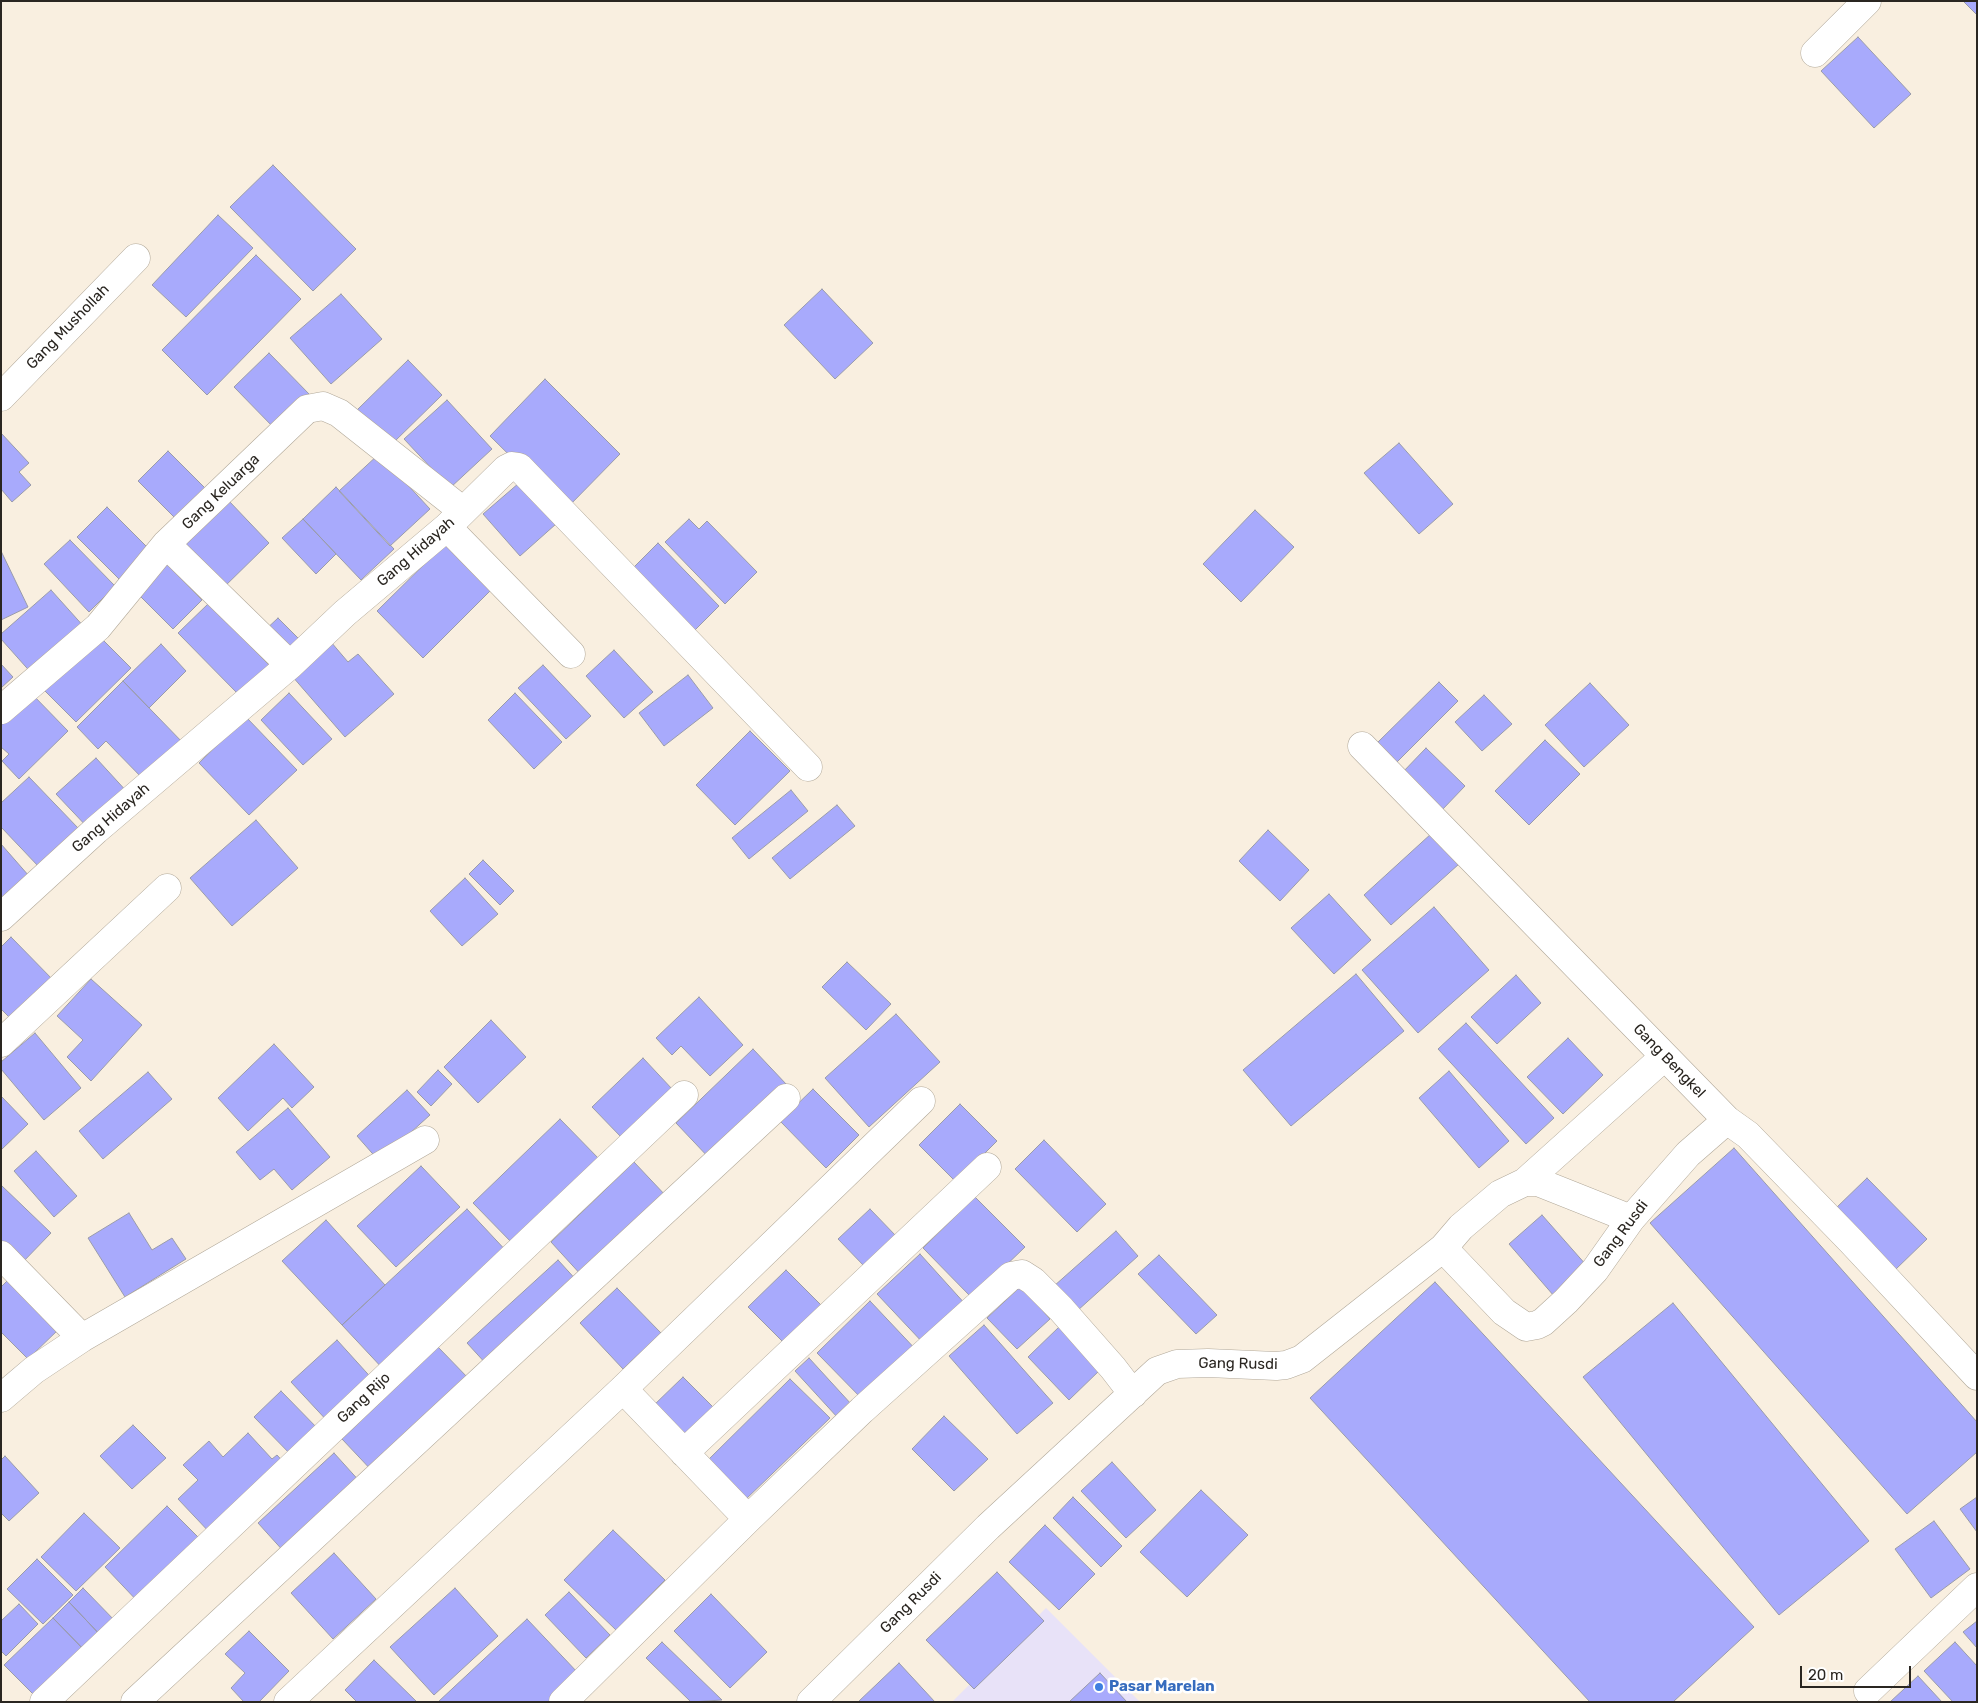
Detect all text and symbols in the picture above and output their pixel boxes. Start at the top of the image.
street label: Gang Mushollah [23,281,113,373]
street label: Gang Keluarga [178,450,264,534]
street label: Gang Hidayah [373,513,459,591]
street label: Gang Hidayah [68,779,154,857]
street label: Gang Bengkel [1629,1020,1709,1102]
street label: Gang Rusdi [1590,1197,1652,1271]
street label: Gang Rusdi [1198,1354,1278,1374]
street label: Gang Rijo [334,1369,394,1427]
street label: Gang Rusdi [877,1569,945,1637]
scale bar [1803,1656,1914,1688]
text: 20 m [1808,1666,1843,1684]
place label: Pasar Marelan [1109,1678,1215,1696]
marker: Pasar Marelan [1093,1681,1105,1693]

